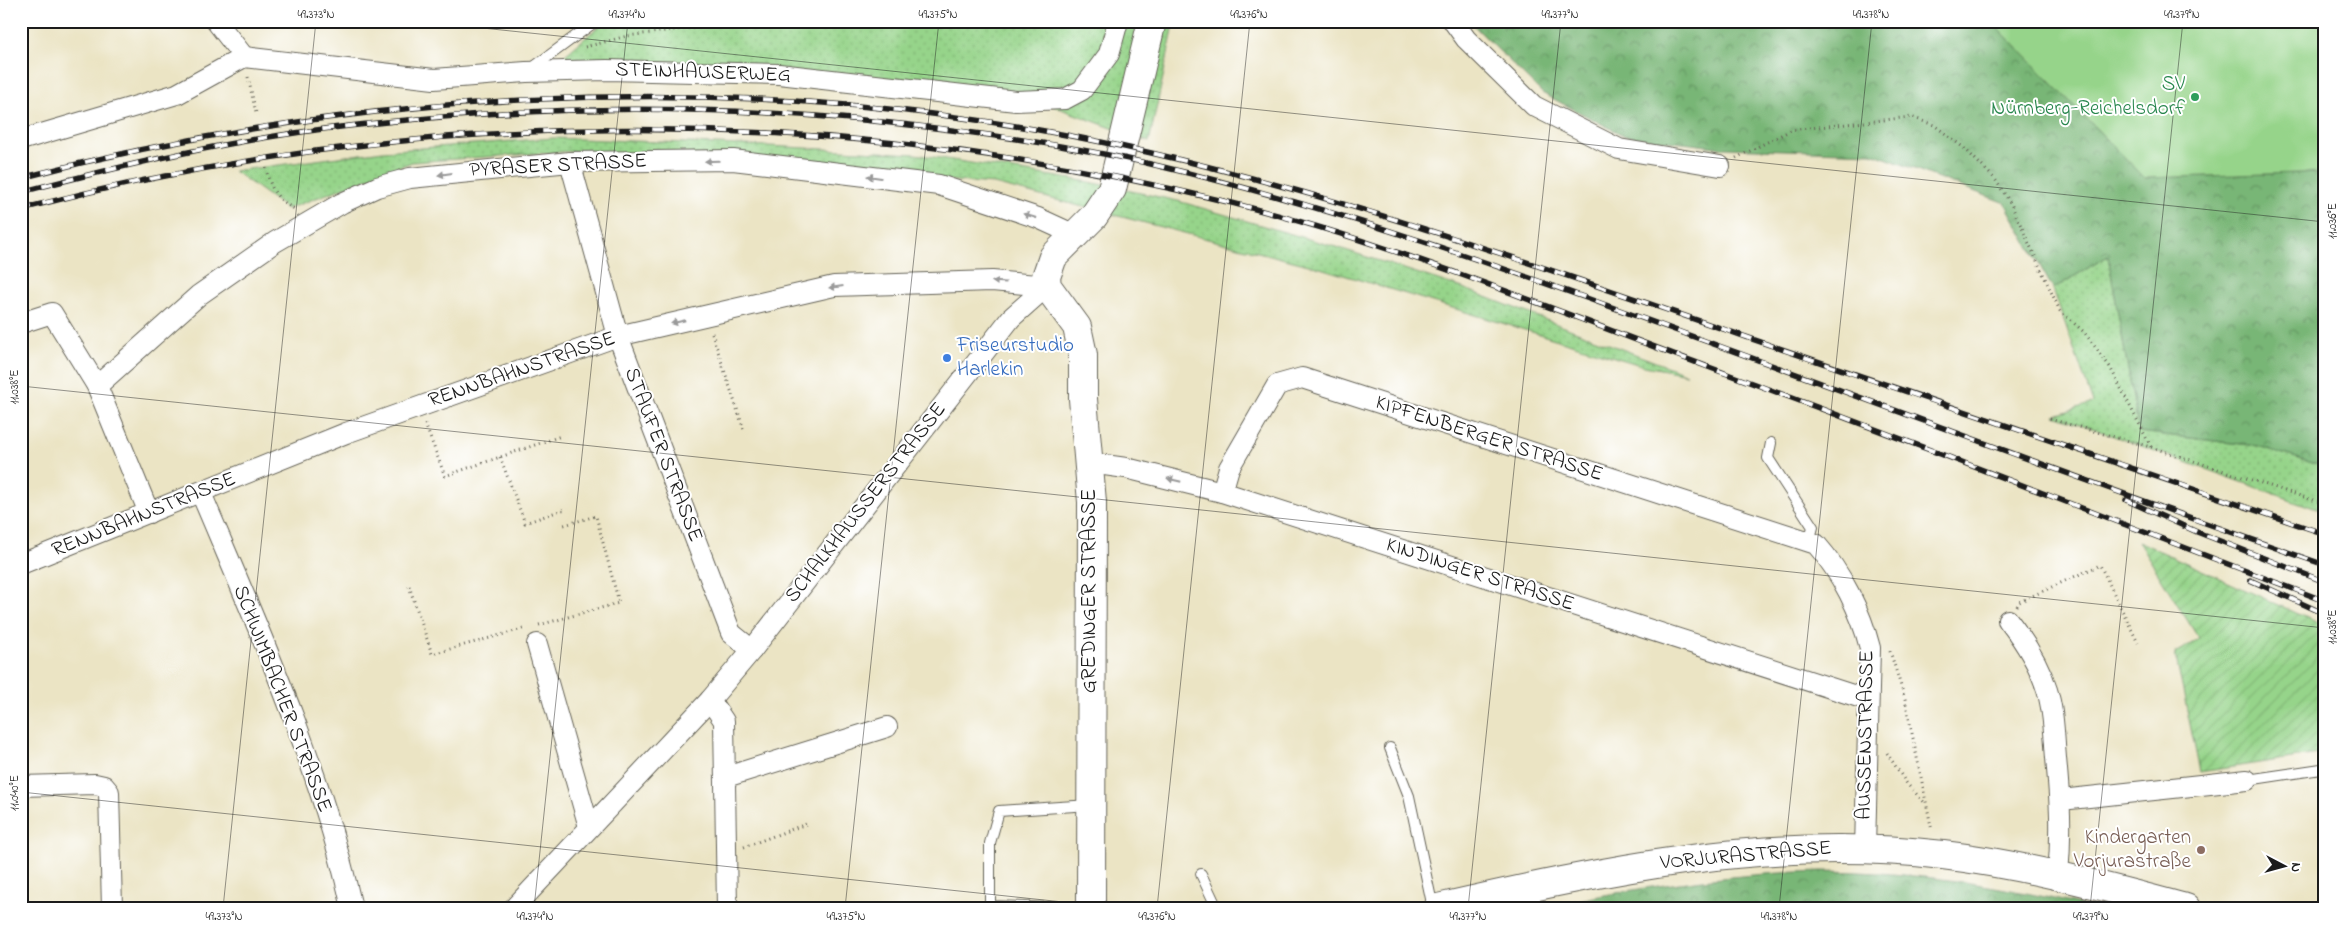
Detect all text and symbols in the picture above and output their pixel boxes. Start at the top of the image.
text: 49.373°N [297,6,335,24]
text: 49.374°N [608,6,646,24]
text: 49.375°N [918,6,958,24]
text: 49.376°N [1230,6,1268,24]
text: 49.377°N [1541,6,1579,24]
text: 49.378°N [1853,6,1889,24]
text: 49.379°N [2164,6,2200,24]
street label: STEINHAUSERWEG [615,55,791,91]
place label: SV Nürnberg-Reichelsdorf [1991,70,2185,126]
marker: SV Nürnberg-Reichelsdorf [2189,91,2201,103]
street label: PYRASER STRASSE [468,146,648,186]
one-way arrow [704,157,720,165]
one-way arrow [437,170,453,178]
one-way arrow [865,173,881,181]
text: 11.036°E [2324,203,2342,239]
one-way arrow [1023,212,1038,219]
one-way arrow [990,278,1006,286]
one-way arrow [828,283,844,291]
one-way arrow [670,318,685,326]
street label: RENNBAHNSTRASSE [425,324,619,416]
place label: Friseurstudio Harlekin [956,331,1074,385]
marker: Friseurstudio Harlekin [941,352,953,364]
street label: STAUFER STRASSE [616,363,710,547]
text: 11.038°E [6,369,24,405]
street label: KIPFENBERGER STRASSE [1371,388,1607,490]
street label: SCHALKHAUSSERSTRASSE [778,396,954,610]
street label: RENNBAHNSTRASSE [48,464,240,566]
one-way arrow [1167,476,1182,484]
street label: GREDINGER STRASSE [1075,489,1105,693]
street label: KINDINGER STRASSE [1382,530,1578,620]
street label: SCHWIMBACHER STRASSE [225,581,339,817]
text: 11.038°E [2324,609,2342,645]
street label: AUSSENSTRASSE [1850,650,1882,820]
text: 11.040°E [6,775,24,811]
place label: Kindergarten Vorjurastraße [2073,823,2192,877]
street label: VORJURASTRASSE [1658,834,1833,879]
north arrow [2258,842,2308,892]
marker: Kindergarten Vorjurastraße [2195,844,2207,856]
text: N [2285,861,2306,873]
text: 49.373°N [205,908,243,926]
text: 49.374°N [516,908,554,926]
text: 49.375°N [826,908,866,926]
text: 49.376°N [1138,908,1176,926]
text: 49.377°N [1449,908,1487,926]
text: 49.378°N [1761,908,1797,926]
text: 49.379°N [2073,908,2109,926]

